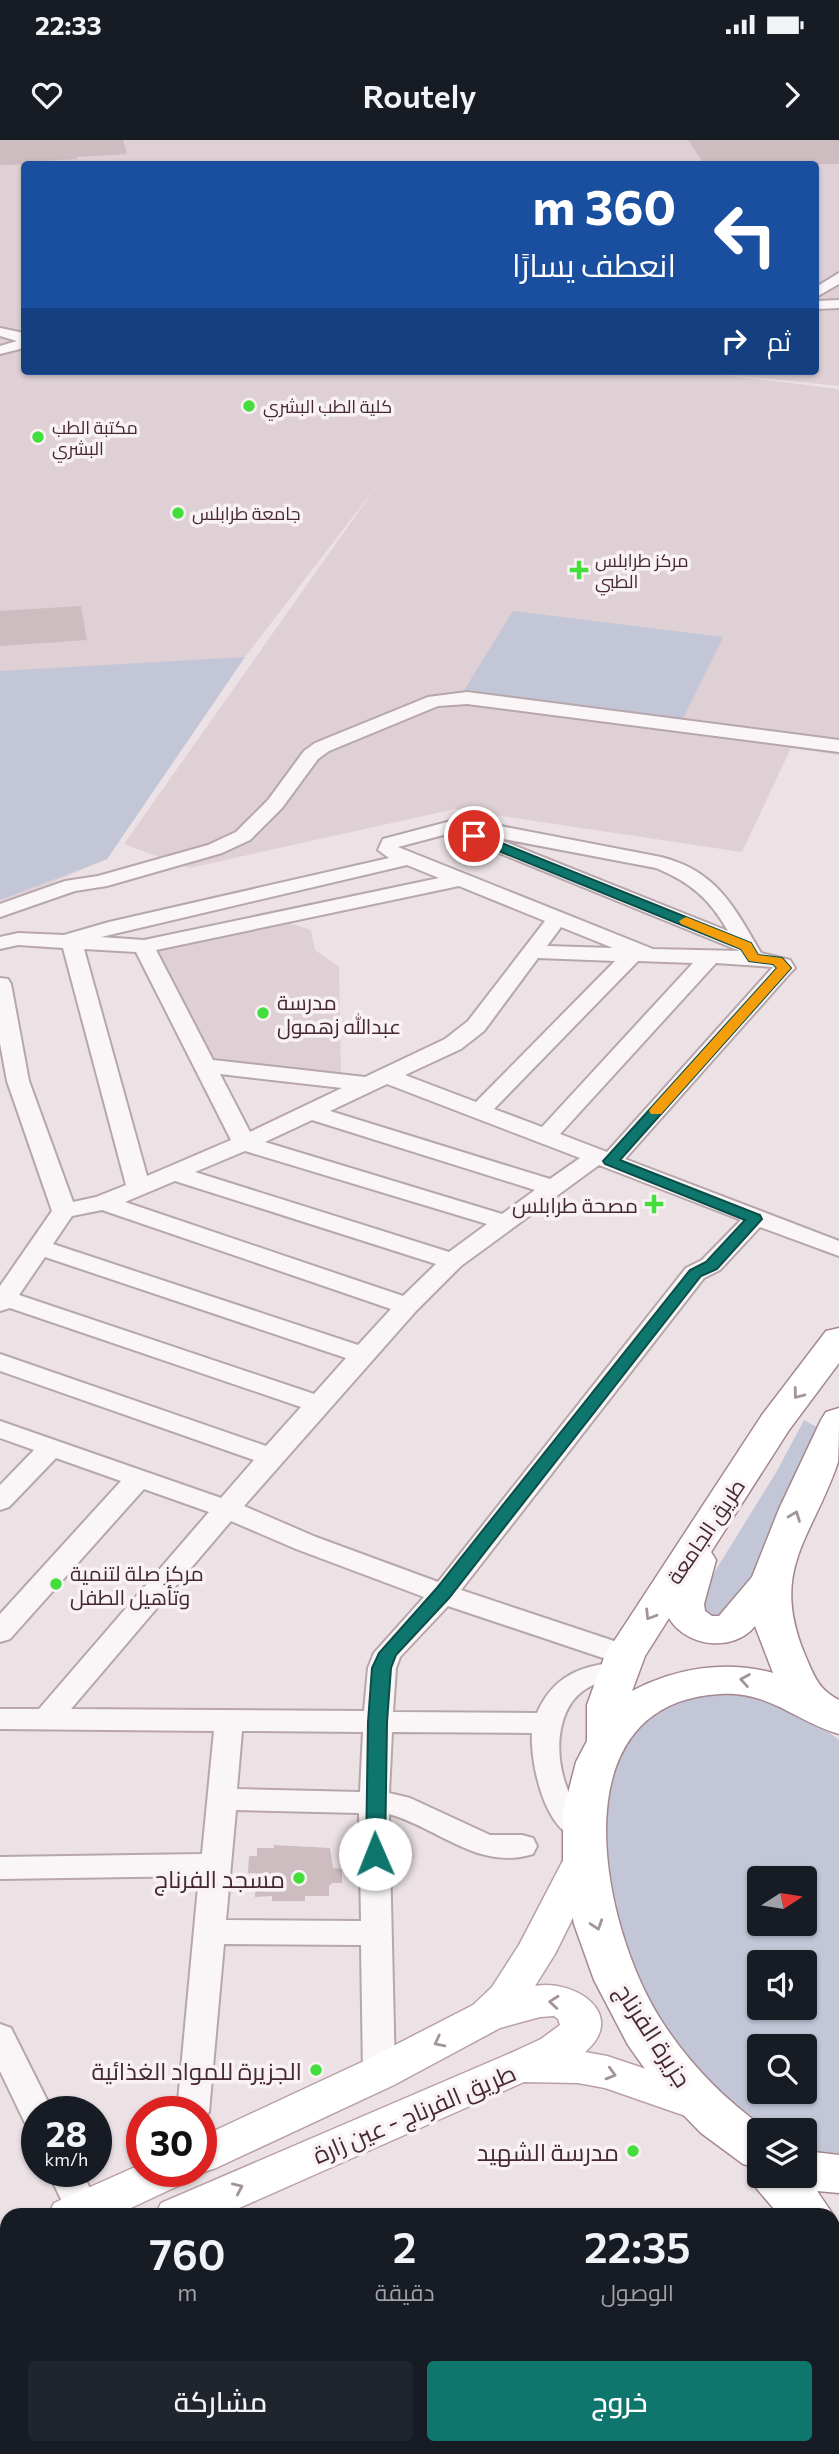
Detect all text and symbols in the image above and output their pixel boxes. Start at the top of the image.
text: 22:33 [35,9,102,40]
text: Routely [363,75,476,115]
icon: heart [28,76,66,114]
icon: forward [773,76,811,114]
text: 360 m [533,175,676,235]
icon: left [700,189,791,280]
text: انعطف يسارًا [512,244,676,284]
icon: right [715,322,753,360]
text: ثم [767,325,791,356]
place label: كلية الطب البشري [263,395,392,421]
marker: كلية الطب البشري [241,398,257,414]
place label: مكتبة الطب البشري [52,416,138,463]
marker: مكتبة الطب البشري [30,429,46,445]
place label: جامعة طرابلس [192,502,301,525]
marker: جامعة طرابلس [170,505,186,521]
place label: مركز طرابلس الطبي [595,549,688,596]
marker: مركز طرابلس الطبي [569,560,589,580]
pin [444,806,504,866]
icon: arrive [455,817,493,855]
place label: مدرسة عبدالله زهمول [277,989,401,1040]
marker: مدرسة عبدالله زهمول [255,1005,271,1021]
place label: مصحة طرابلس [512,1192,638,1219]
marker: مصحة طرابلس [644,1194,664,1214]
one-way arrow [793,1386,806,1398]
street label: طريق الجامعة [661,1474,751,1589]
one-way arrow [787,1510,801,1522]
place label: مركز صلة لتنمية وتأهيل الطفل [70,1560,204,1611]
marker: مركز صلة لتنمية وتأهيل الطفل [48,1576,64,1592]
one-way arrow [645,1607,658,1620]
one-way arrow [739,1673,751,1688]
position arrow [338,1817,412,1891]
place label: مسجد الفرناج [154,1864,285,1896]
north arrow [747,1866,817,1936]
map controls [747,1866,817,2188]
marker: مسجد الفرناج [291,1870,307,1886]
one-way arrow [589,1918,604,1930]
button: sound [747,1950,817,2020]
street label: جزيرة الفرناج [607,1978,698,2094]
one-way arrow [548,1995,560,2010]
one-way arrow [434,2034,446,2048]
button: search [747,2034,817,2104]
place label: الجزيرة للمواد الغذائية [91,2056,302,2085]
street label: طريق الفرناج - عين زارة [308,2057,521,2172]
marker: الجزيرة للمواد الغذائية [308,2062,324,2078]
one-way arrow [605,2065,617,2080]
speed limit sign: 30 [126,2096,217,2187]
text: 28 [46,2111,87,2154]
button: layers [747,2118,817,2188]
place label: مدرسة الشهيد [477,2137,619,2167]
marker: مدرسة الشهيد [625,2143,641,2159]
text: km/h [45,2148,88,2170]
one-way arrow [231,2182,244,2196]
text: 2 [393,2220,417,2272]
text: 22:35 [584,2220,691,2272]
text: 760 [149,2227,225,2279]
text: m [177,2278,197,2306]
text: دقيقة [375,2278,435,2306]
text: الوصول [601,2278,674,2306]
button: مشاركة [28,2361,413,2441]
button: خروج [427,2361,812,2441]

